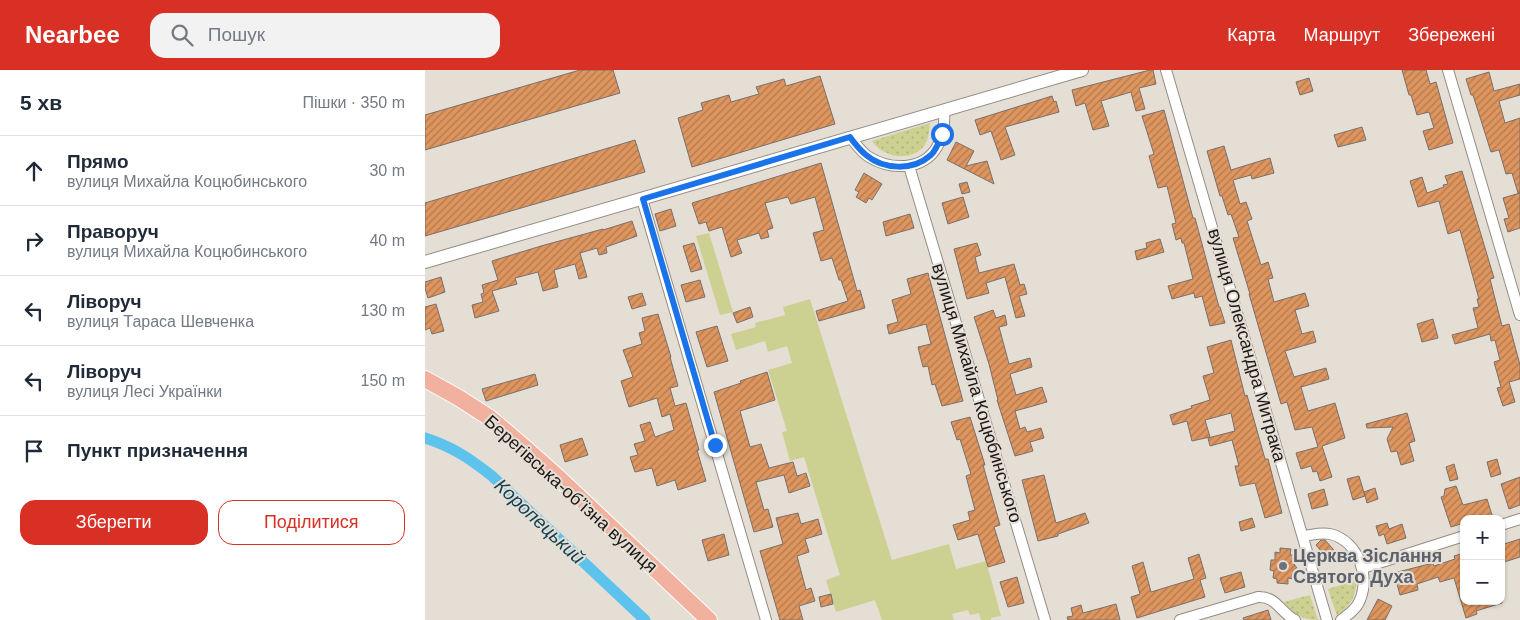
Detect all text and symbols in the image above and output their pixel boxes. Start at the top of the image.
search box [150,13,500,58]
text: Nearbee [25,21,120,48]
icon: search [168,21,196,49]
text: Пошук [208,24,265,45]
text: Карта [1227,25,1275,45]
text: Маршрут [1303,25,1380,45]
text: Збережені [1408,25,1495,45]
text: 5 хв [20,91,62,114]
text: Пішки · 350 m [302,94,405,111]
route start [931,123,954,146]
text: Прямо [67,151,129,172]
icon: ahead [20,157,48,185]
text: 30 m [369,162,405,179]
text: вулиця Михайла Коцюбинського [67,173,307,190]
text: Праворуч [67,221,159,242]
street label: вулиця Олександра Митрака [1204,226,1290,465]
icon: right [20,227,48,255]
text: 40 m [369,232,405,249]
text: вулиця Михайла Коцюбинського [67,243,307,260]
street label: вулиця Михайла Коцюбинського [928,261,1026,525]
text: Ліворуч [67,291,142,312]
icon: left [20,297,48,325]
text: 130 m [361,302,405,319]
text: вулиця Тараса Шевченка [67,313,254,330]
text: Ліворуч [67,361,142,382]
icon: left [20,367,48,395]
text: 150 m [361,372,405,389]
text: вулиця Лесі Українки [67,383,222,400]
street label: Берегівська-обʼїзна вулиця [481,411,661,577]
route end [704,434,727,457]
icon: arrive [20,437,48,465]
text: Пункт призначення [67,440,248,461]
water label: Коропецький [490,475,589,569]
button: Зберегти [20,500,208,545]
button: Поділитися [218,500,405,545]
map controls [1460,515,1505,605]
button: + [1460,515,1505,560]
place label: Церква Зіслання Святого Духа [1293,546,1442,587]
marker: Церква Зіслання Святого Духа [1277,560,1289,572]
button: − [1460,560,1505,605]

